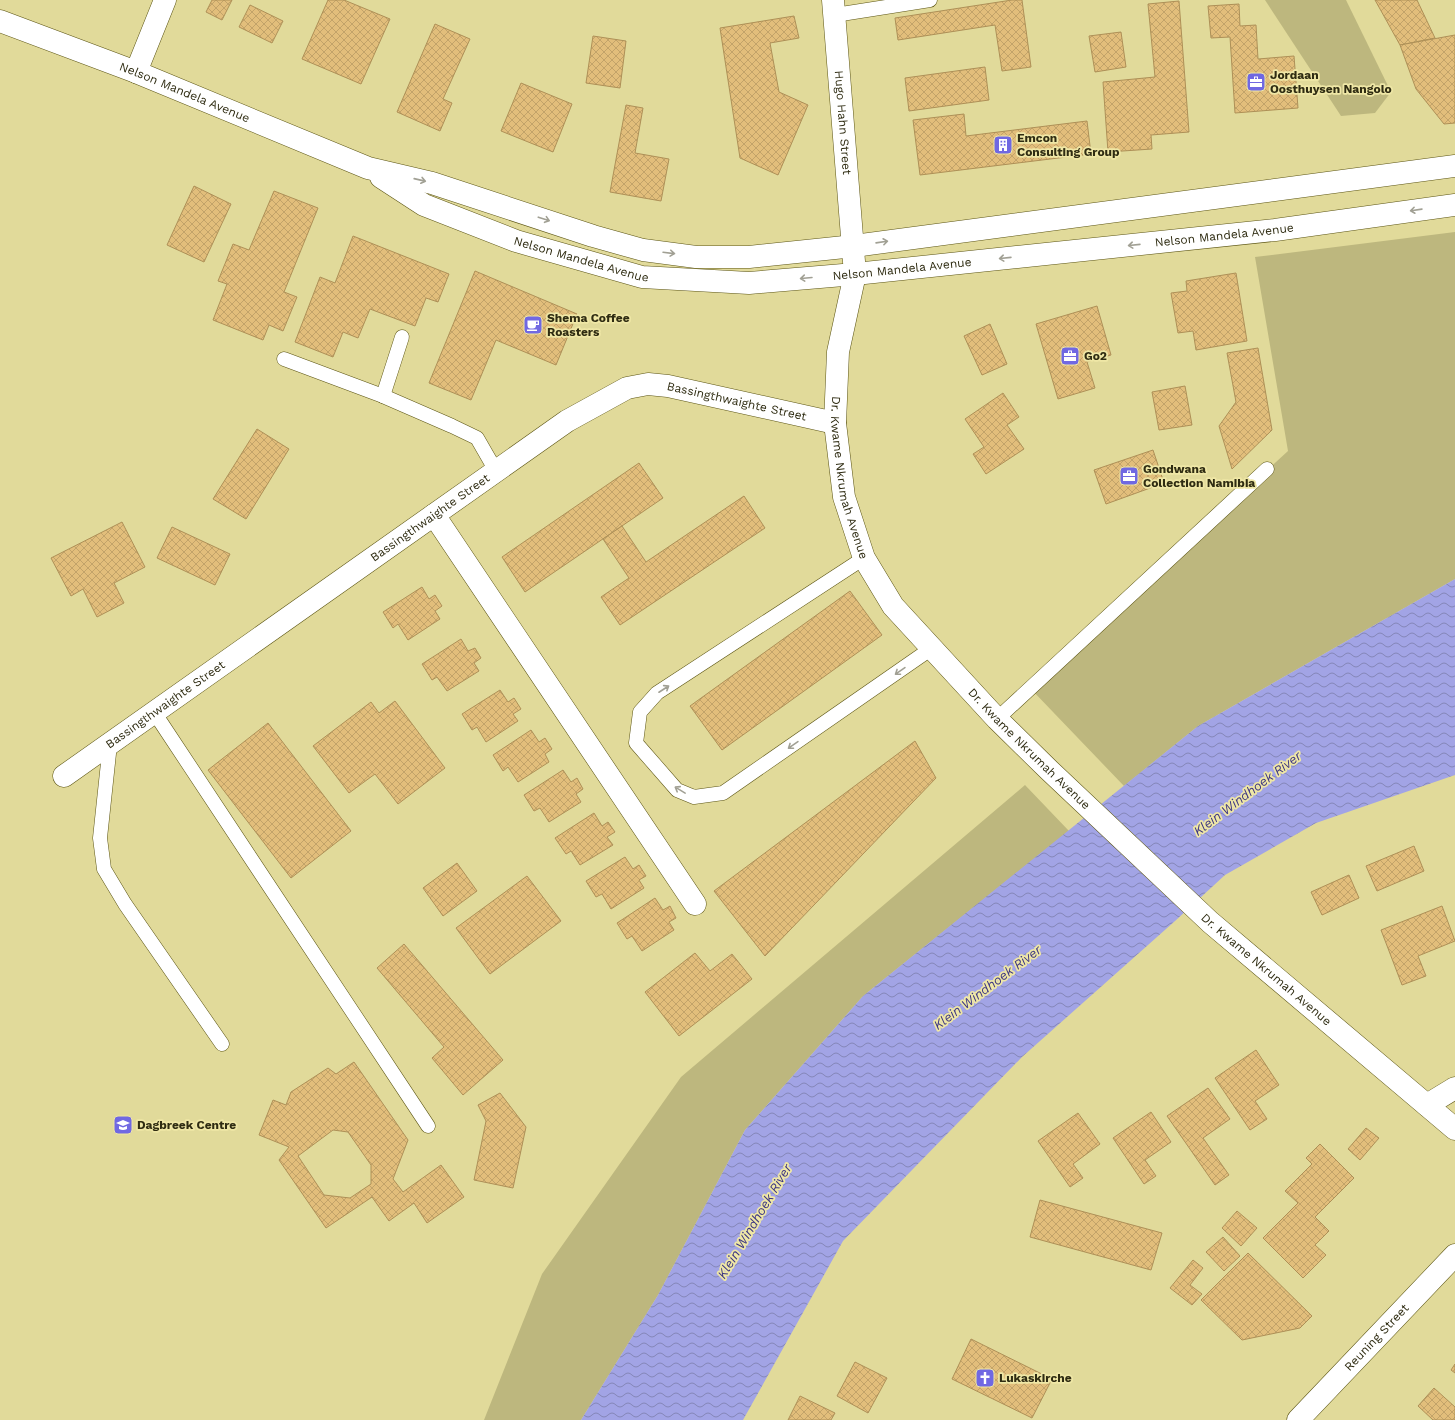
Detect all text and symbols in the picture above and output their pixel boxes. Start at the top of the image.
street label: Nelson Mandela Avenue [118,59,252,125]
place label: Jordaan Oosthuysen Nangolo [1270,68,1392,96]
street label: Hugo Hahn Street [832,70,854,175]
office icon: Jordaan Oosthuysen Nangolo [1245,71,1267,93]
place label: Emcon Consulting Group [1017,131,1120,159]
building icon: Emcon Consulting Group [992,134,1014,156]
one-way arrow [413,177,426,184]
one-way arrow [1410,206,1423,214]
one-way arrow [537,216,549,224]
street label: Nelson Mandela Avenue [1154,220,1295,250]
street label: Nelson Mandela Avenue [512,234,649,284]
one-way arrow [875,238,888,246]
one-way arrow [1128,241,1141,248]
one-way arrow [662,250,675,257]
street label: Nelson Mandela Avenue [832,255,972,283]
one-way arrow [999,255,1012,262]
one-way arrow [800,275,813,282]
place label: Shema Coffee Roasters [547,311,630,339]
cafe icon: Shema Coffee Roasters [522,314,544,336]
office icon: Go2 [1059,345,1081,367]
place label: Go2 [1084,349,1107,363]
street label: Bassingthwaighte Street [666,379,808,423]
street label: Dr. Kwame Nkrumah Avenue [828,396,871,561]
place label: Gondwana Collection Namibia [1143,462,1255,490]
office icon: Gondwana Collection Namibia [1118,465,1140,487]
street label: Bassingthwaighte Street [368,471,492,565]
street label: Bassingthwaighte Street [103,658,228,751]
one-way arrow [894,667,905,675]
one-way arrow [659,684,670,693]
street label: Dr. Kwame Nkrumah Avenue [965,685,1093,812]
one-way arrow [787,741,798,749]
water label: Klein Windhoek River [1191,747,1305,839]
one-way arrow [674,786,686,794]
street label: Dr. Kwame Nkrumah Avenue [1198,910,1334,1028]
water label: Klein Windhoek River [931,941,1045,1033]
school or university icon: Dagbreek Centre [112,1114,134,1136]
place label: Dagbreek Centre [137,1118,236,1132]
water label: Klein Windhoek River [714,1161,795,1281]
street label: Reuning Street [1342,1301,1412,1374]
church icon: Lukaskirche [974,1367,996,1389]
place label: Lukaskirche [999,1371,1072,1385]

